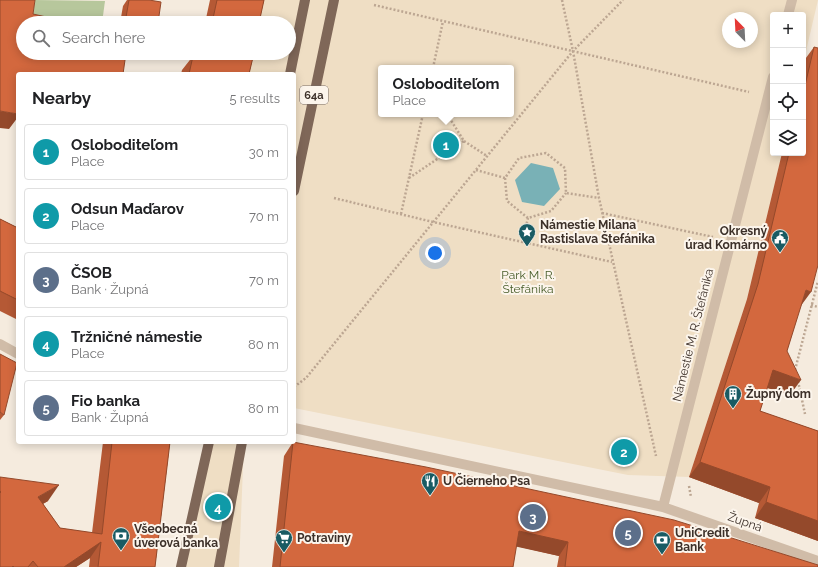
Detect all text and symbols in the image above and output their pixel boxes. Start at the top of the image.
north arrow [722,12,758,48]
map controls [770,12,806,156]
button: + [770,12,806,48]
search box [16,16,296,60]
icon: search [30,27,52,49]
text: Search here [62,29,145,47]
button: − [770,48,806,84]
popup [378,65,514,117]
text: Osloboditeľom [392,75,500,93]
button: locate [770,84,806,120]
road number: 64a [300,86,328,104]
text: Nearby [32,88,91,108]
text: 5 results [229,91,280,106]
text: Place [392,93,426,108]
button: layers [770,120,806,156]
pin: 1 [433,130,459,160]
text: Osloboditeľom [71,136,178,154]
text: 1 [43,145,49,160]
text: 30 m [249,145,279,160]
text: Place [71,154,104,169]
text: Odsun Maďarov [71,200,184,218]
text: 2 [42,209,50,224]
text: 70 m [249,209,279,224]
text: Place [71,218,104,233]
place label: Námestie Milana Rastislava Štefánika [540,218,655,246]
place icon: Námestie Milana Rastislava Štefánika [517,222,537,247]
place label: Okresný úrad Komárno [685,224,767,252]
public building icon: Okresný úrad Komárno [770,228,790,253]
your location [425,243,445,263]
text: ČSOB [71,264,112,282]
street label: Námestie M. R. Štefánika [670,267,716,403]
park label: Park M. R. Štefánika [501,268,555,296]
text: 3 [42,273,50,288]
text: 70 m [249,273,279,288]
text: Bank · Župná [71,282,149,297]
text: Tržničné námestie [71,328,202,346]
text: 4 [42,337,50,352]
text: 80 m [248,337,279,352]
text: Place [71,346,104,361]
building icon: Župný dom [723,384,743,409]
place label: Župný dom [746,385,811,401]
text: Fio banka [71,392,140,410]
text: 5 [42,401,50,416]
text: 80 m [248,401,279,416]
text: Bank · Župná [71,410,149,425]
pin: 2 [611,437,637,467]
restaurant icon: U Čierneho Psa [420,471,440,496]
place label: U Čierneho Psa [443,472,530,488]
pin: 4 [205,492,231,522]
pin: 3 [520,502,546,532]
street label: Župná [726,510,764,534]
pin: 5 [615,518,641,548]
place label: Všeobecná úverová banka [134,522,218,550]
bank icon: Všeobecná úverová banka [111,526,131,551]
place label: UniCredit Bank [675,526,730,554]
supermarket icon: Potraviny [274,528,294,553]
bank icon: UniCredit Bank [652,530,672,555]
place label: Potraviny [297,531,351,545]

